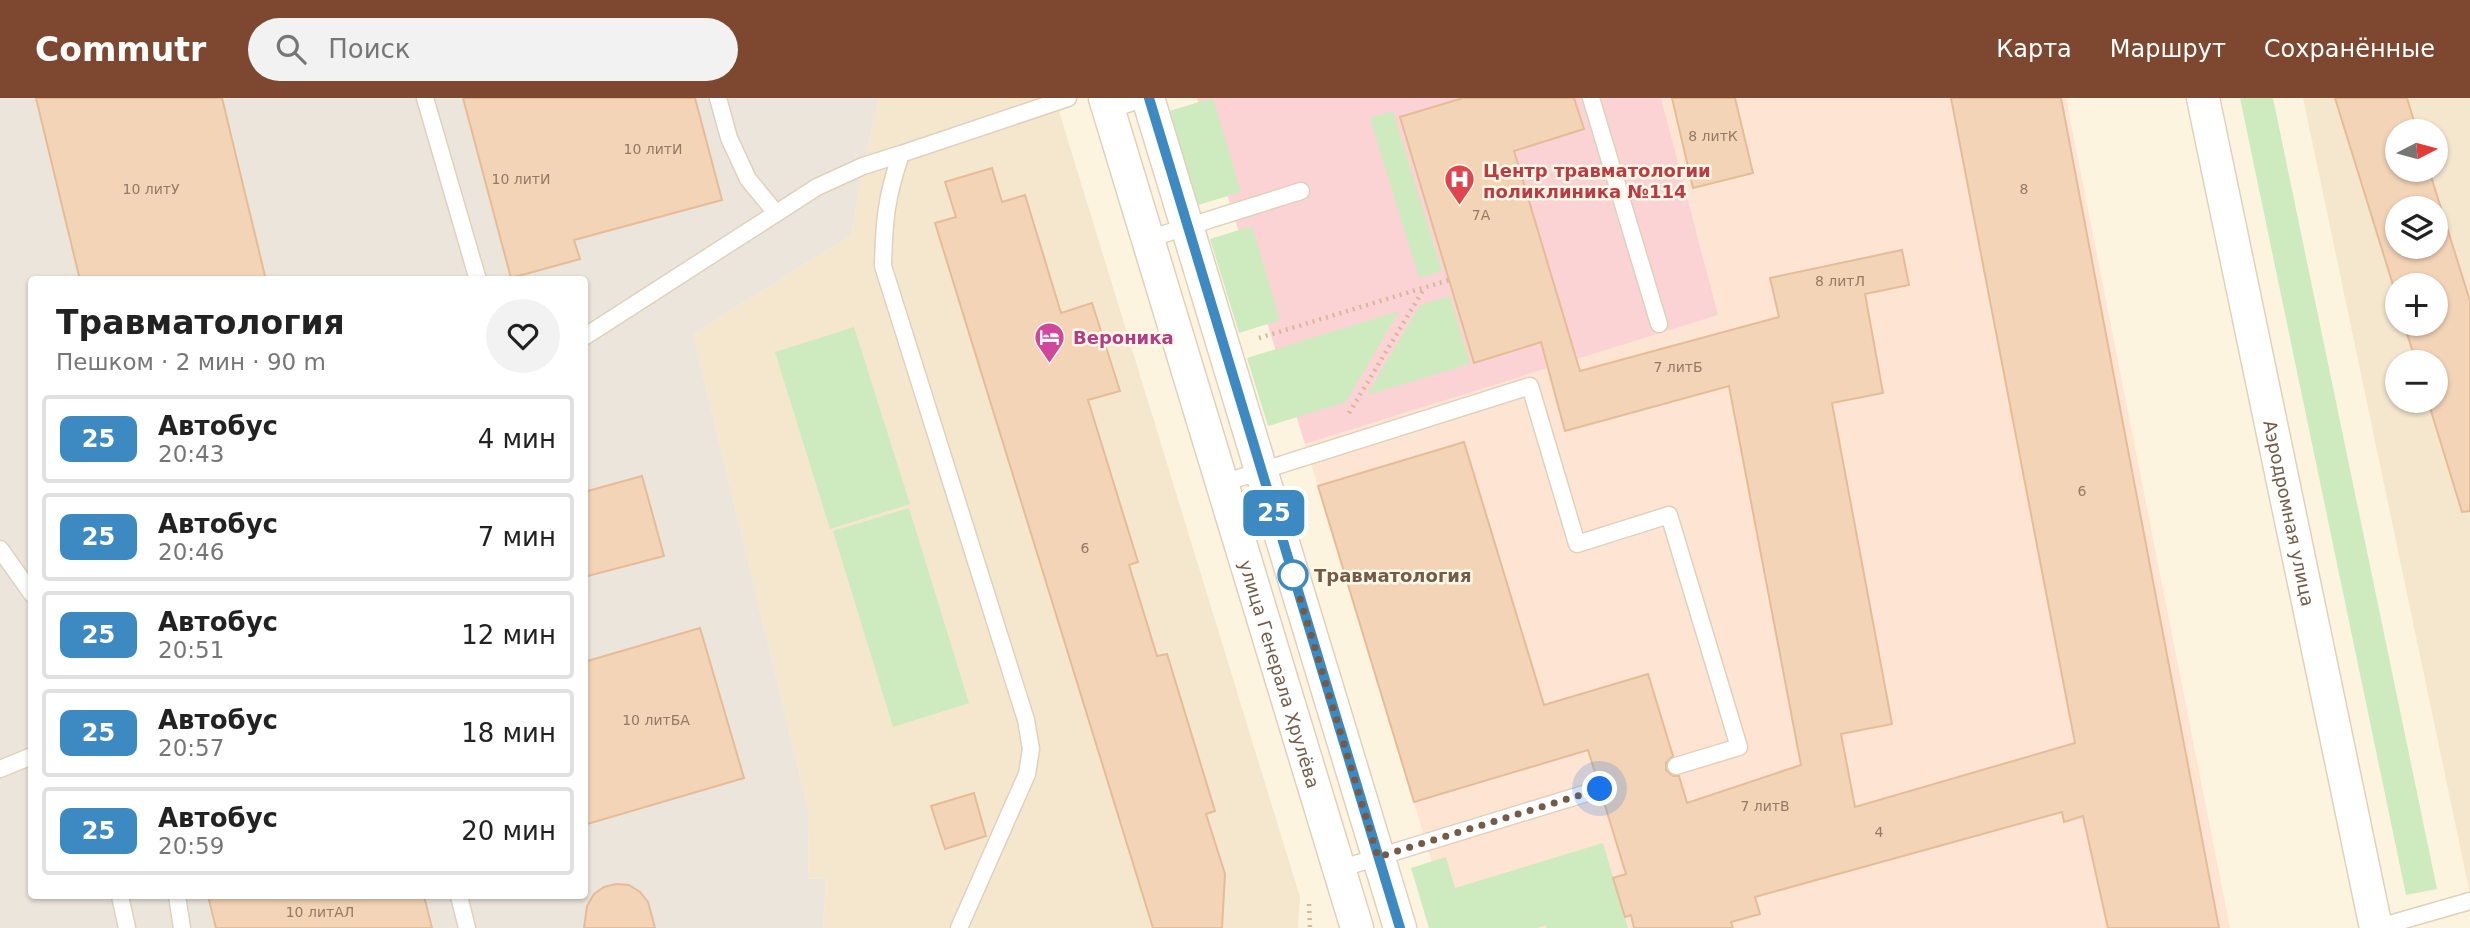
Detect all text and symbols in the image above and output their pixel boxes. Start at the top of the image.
search box [248,18,738,81]
text: Commutr [35,30,206,69]
icon: search [272,30,310,68]
text: Поиск [328,34,411,64]
text: Карта [1996,35,2072,63]
text: Маршрут [2110,35,2226,63]
text: Сохранённые [2264,35,2435,63]
north arrow [2385,119,2448,182]
map controls [2385,119,2448,413]
house number: 8 литК [1688,128,1738,144]
house number: 10 литИ [624,141,682,157]
place label: Центр травматологии поликлиника №114 [1483,160,1711,202]
hospital icon: Центр травматологии поликлиника №114 [1443,163,1477,207]
house number: 10 литИ [492,171,550,187]
house number: 10 литУ [123,181,180,197]
house number: 8 [2020,181,2028,197]
button: layers [2385,196,2448,259]
house number: 7А [1472,207,1491,223]
house number: 8 литЛ [1815,273,1865,289]
button: + [2385,273,2448,336]
button: heart [486,299,560,373]
text: Травматология [56,303,345,342]
hotel icon: Вероника [1033,320,1067,364]
place label: Вероника [1073,327,1174,348]
text: Пешком · 2 мин · 90 m [56,349,326,375]
button: − [2385,350,2448,413]
house number: 7 литБ [1653,359,1703,375]
text: Автобус [158,411,278,441]
street label: Аэродромная улица [2260,418,2319,608]
text: 4 мин [478,424,556,454]
text: 25 [82,425,115,453]
text: 20:43 [158,441,224,467]
house number: 6 [2078,483,2087,499]
line badge: 25 [1242,490,1306,536]
text: 25 [1257,499,1291,527]
text: Автобус [158,509,278,539]
text: 7 мин [478,522,556,552]
text: 25 [82,523,115,551]
text: 20:46 [158,539,224,565]
house number: 6 [1081,540,1090,556]
street label: улица Генерала Хрулёва [1235,557,1324,791]
marker: Травматология [1278,560,1308,590]
place label: Травматология [1314,565,1471,586]
text: Автобус [158,607,278,637]
text: 12 мин [461,620,556,650]
text: 25 [82,621,115,649]
text: 20:51 [158,637,224,663]
text: Автобус [158,705,278,735]
house number: 10 литБА [622,712,690,728]
text: 18 мин [461,718,556,748]
text: 25 [82,719,115,747]
text: 20:57 [158,735,224,761]
your location [1582,771,1617,806]
house number: 7 литВ [1740,798,1790,814]
text: Автобус [158,803,278,833]
text: 20 мин [461,816,556,846]
text: 25 [82,817,115,845]
house number: 4 [1875,824,1884,840]
text: 20:59 [158,833,224,859]
house number: 10 литАЛ [286,904,354,920]

